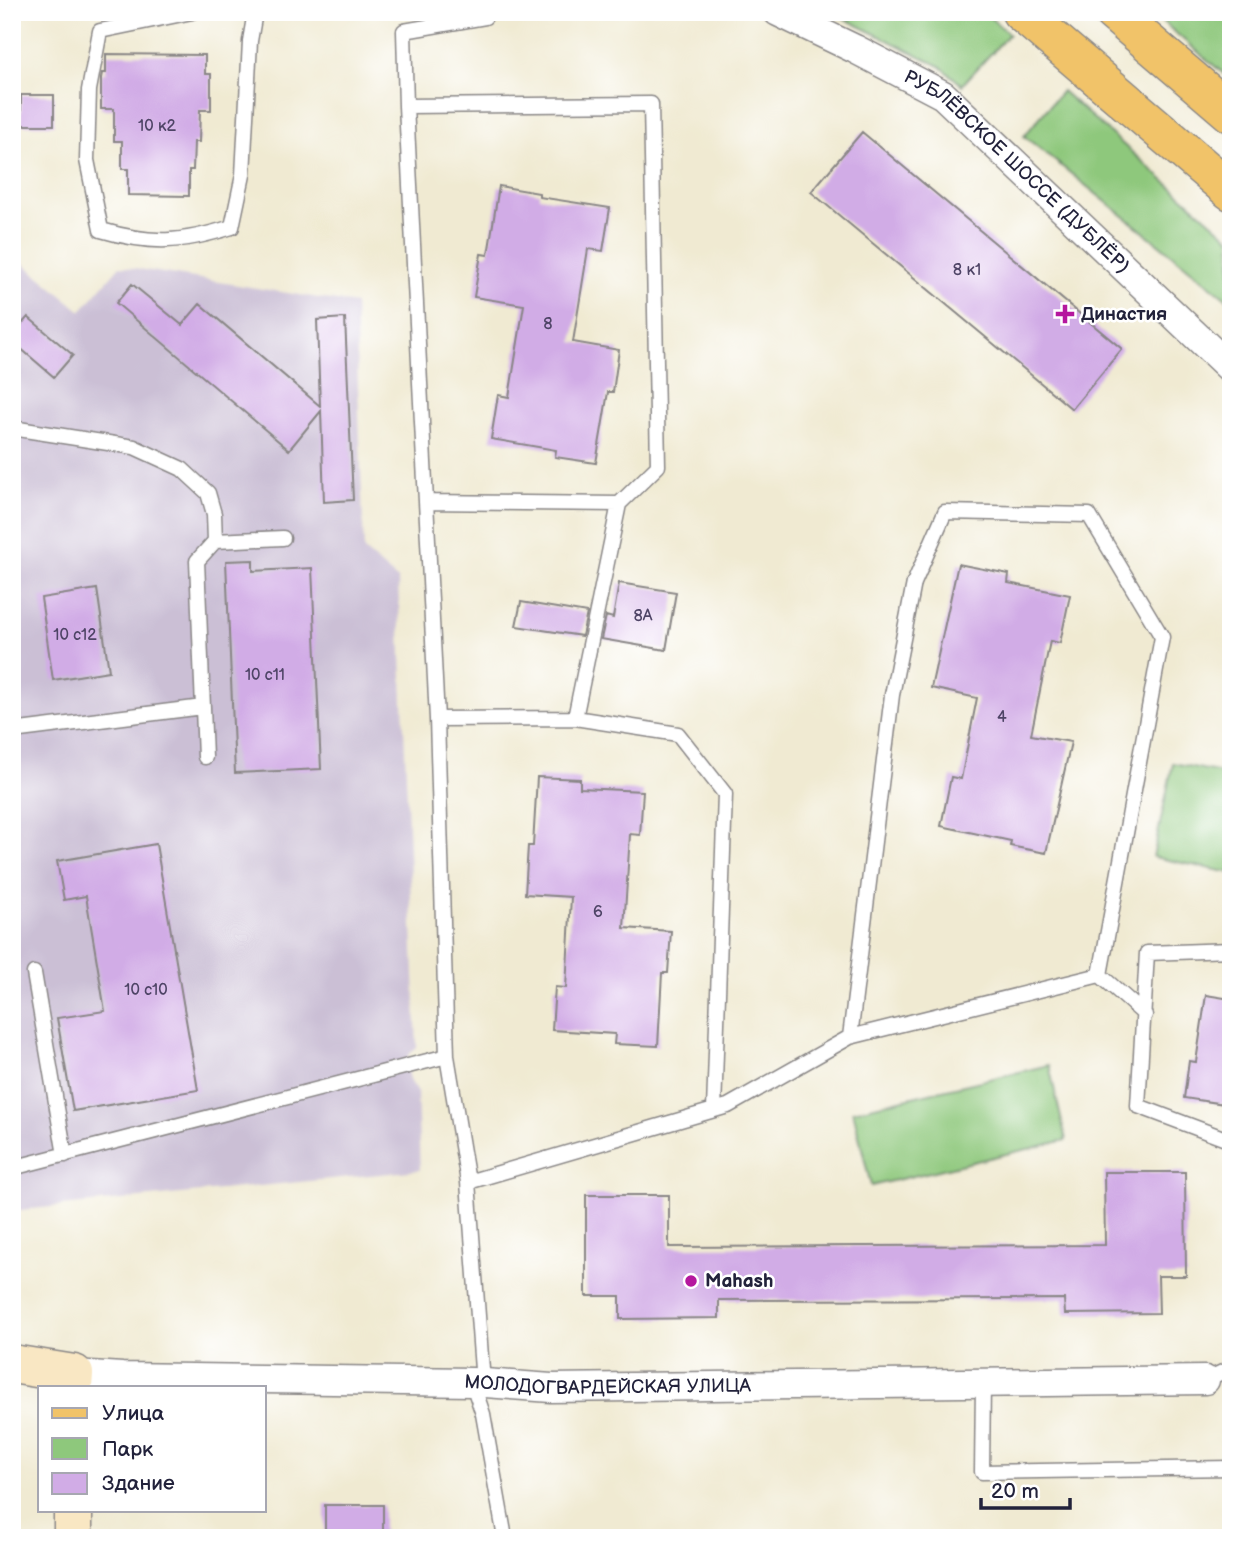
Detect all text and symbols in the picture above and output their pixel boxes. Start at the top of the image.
street label: РУБЛЁВСКОЕ ШОССЕ (ДУБЛЁР) [900,65,1134,278]
house number: 10 к2 [138,117,176,136]
house number: 8 к1 [953,261,981,280]
place label: Династия [1081,303,1167,326]
marker: Династия [1055,304,1075,324]
house number: 8 [543,315,553,334]
house number: 8А [633,607,653,626]
house number: 10 с12 [53,626,97,645]
house number: 10 с11 [245,666,285,685]
house number: 4 [997,708,1007,727]
house number: 6 [593,903,603,922]
house number: 10 с10 [124,981,168,1000]
place label: Mahash [705,1270,773,1293]
marker: Mahash [683,1273,699,1289]
street label: МОЛОДОГВАРДЕЙСКАЯ УЛИЦА [464,1370,752,1400]
legend [38,1386,266,1512]
text: Улица [102,1401,165,1426]
text: Парк [102,1437,153,1462]
scale bar [981,1466,1070,1510]
text: Здание [102,1471,175,1496]
text: 20 m [991,1479,1039,1504]

